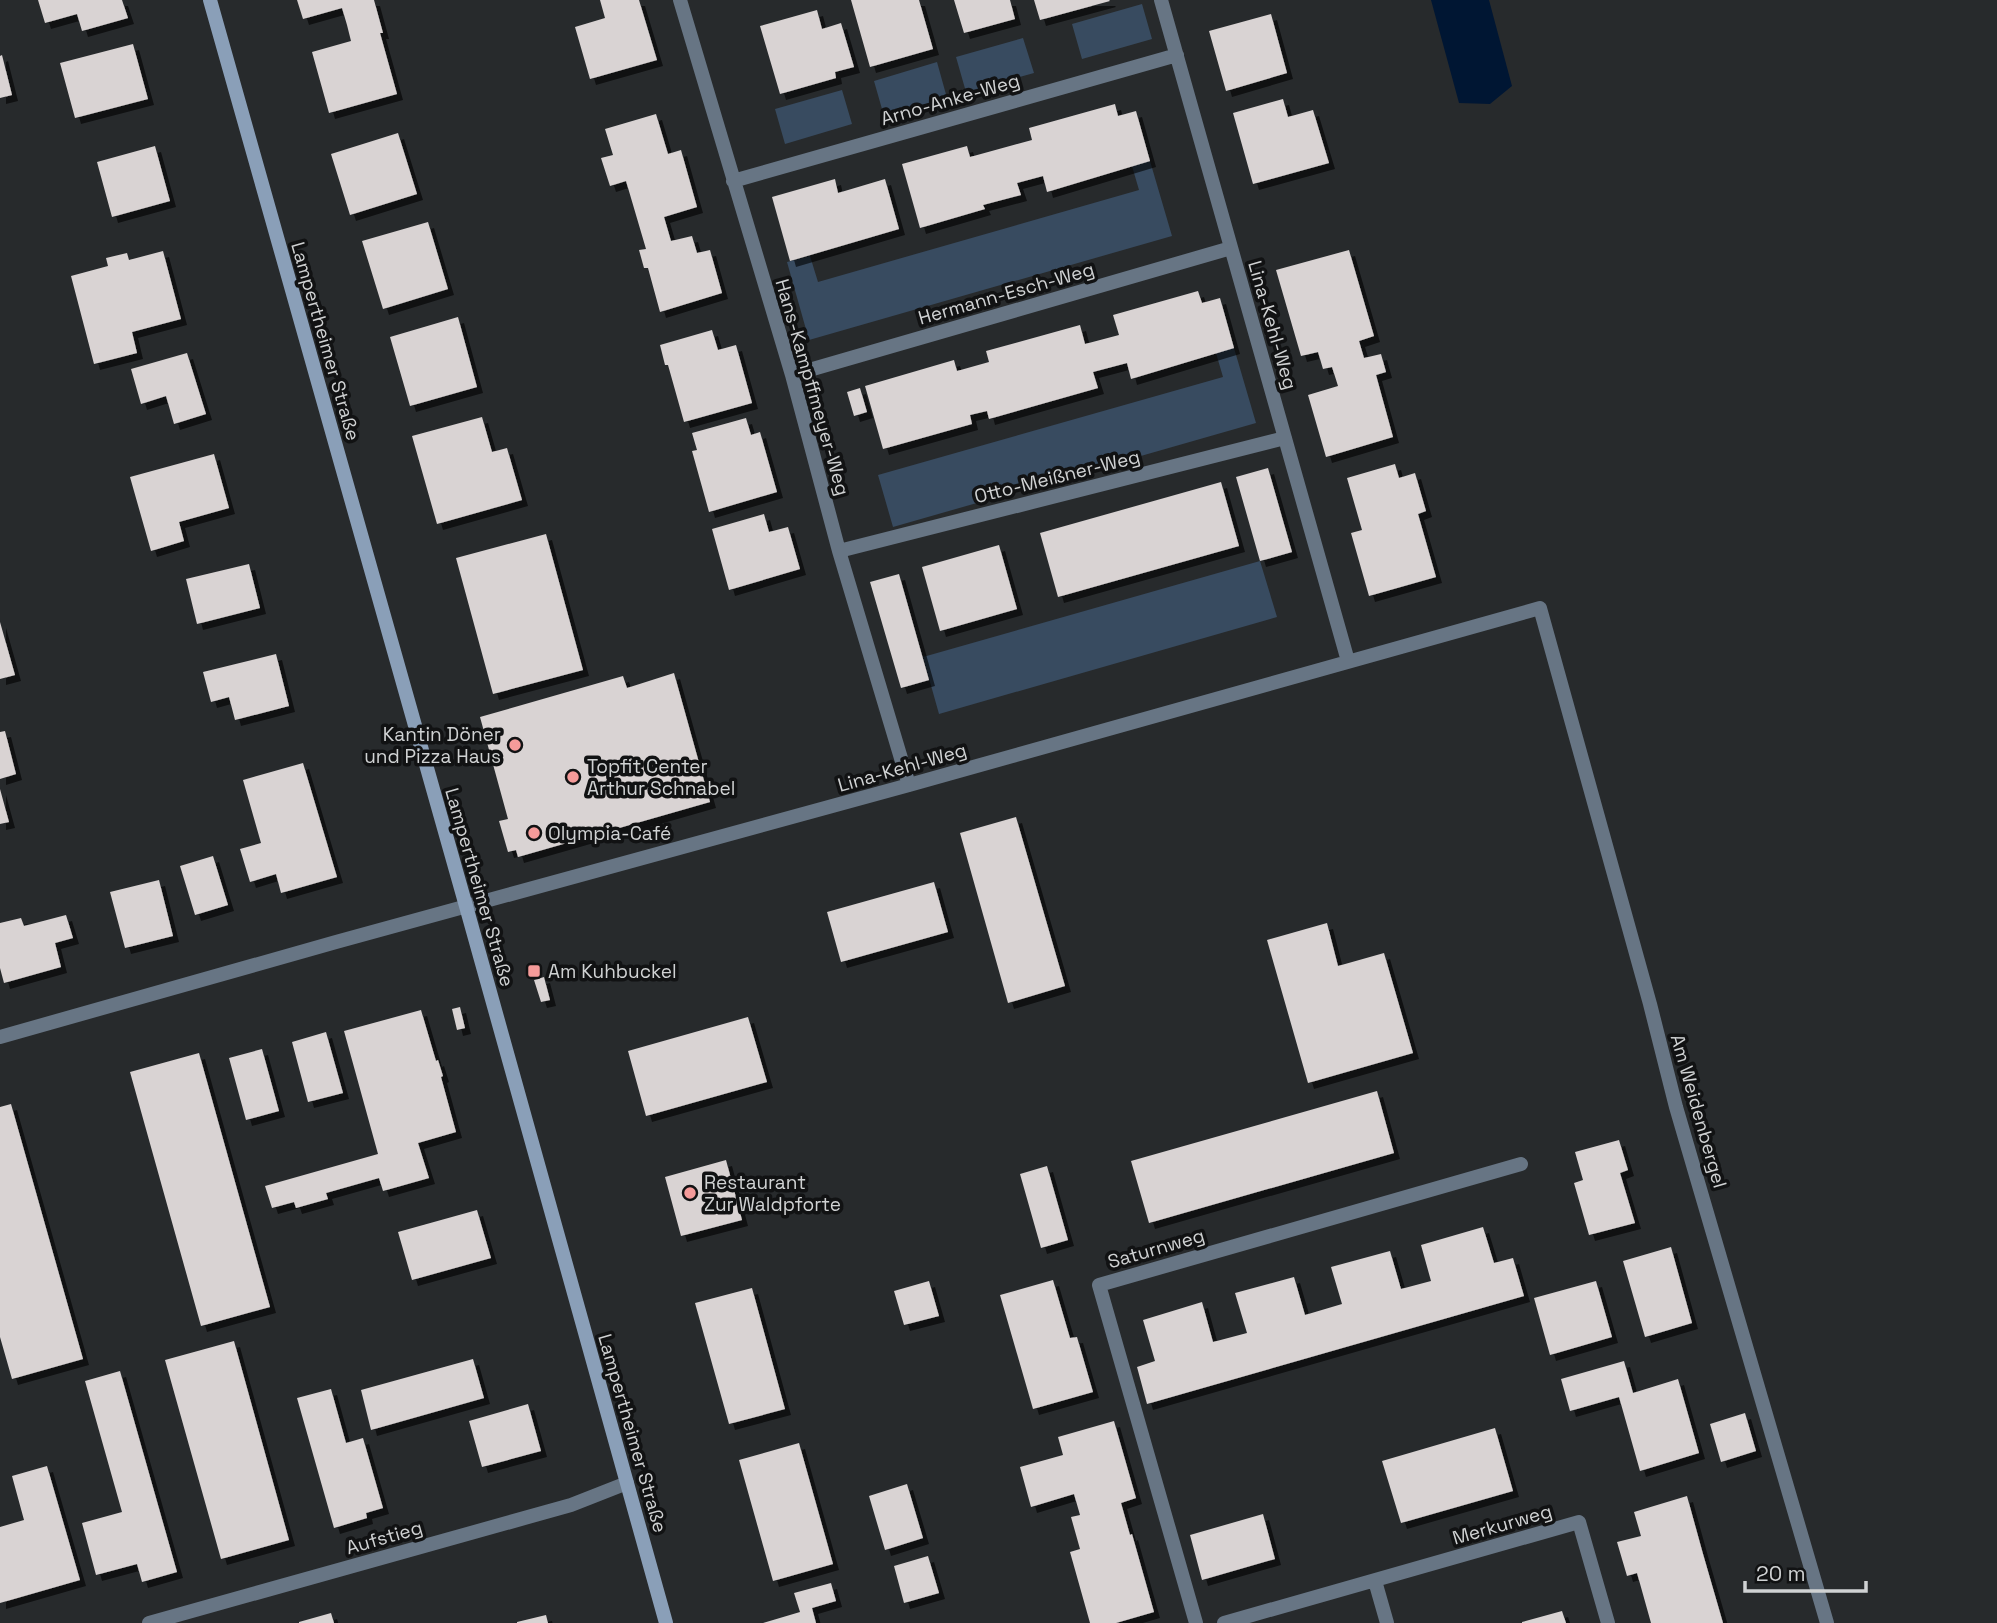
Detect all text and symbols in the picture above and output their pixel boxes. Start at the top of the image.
street label: Arno-Anke-Weg [878,68,1023,131]
street label: Lampertheimer Straße [285,239,366,443]
street label: Hermann-Esch-Weg [915,256,1097,331]
street label: Lina-Kehl-Weg [1242,258,1303,392]
street label: Hans-Kampffmeyer-Weg [770,276,855,498]
street label: Otto-Meißner-Weg [972,444,1143,509]
place label: Kantin Döner und Pizza Haus [364,722,501,769]
marker: Kantin Döner und Pizza Haus [507,737,523,753]
street label: Lina-Kehl-Weg [835,737,969,798]
place label: Topfit Center Arthur Schnabel [587,754,735,801]
marker: Topfit Center Arthur Schnabel [565,769,581,785]
street label: Lampertheimer Straße [439,785,520,989]
place label: Olympia-Café [548,821,671,846]
marker: Olympia-Café [526,825,542,841]
place label: Am Kuhbuckel [548,959,677,984]
marker: Am Kuhbuckel [526,963,542,979]
street label: Am Weidenbergel [1665,1031,1732,1191]
place label: Restaurant Zur Waldpforte [704,1170,841,1217]
marker: Restaurant Zur Waldpforte [682,1185,698,1201]
street label: Saturnweg [1105,1223,1207,1274]
street label: Lampertheimer Straße [592,1331,673,1535]
street label: Merkurweg [1450,1498,1555,1551]
street label: Aufstieg [343,1515,425,1560]
scale bar [1745,1550,1866,1594]
text: 20 m [1756,1560,1806,1587]

